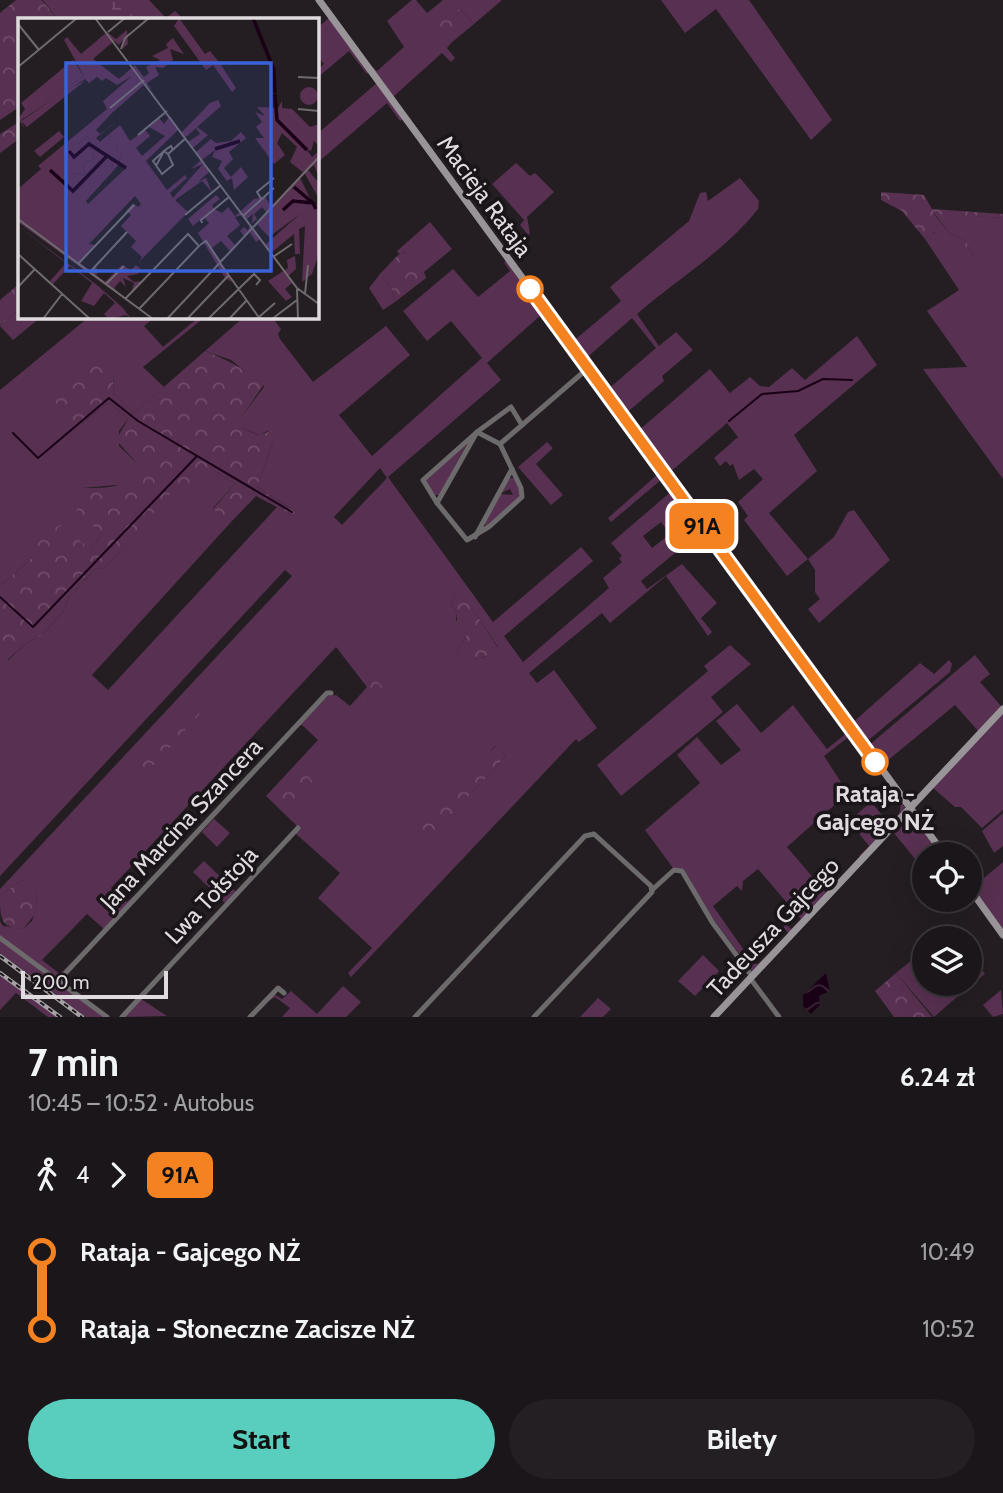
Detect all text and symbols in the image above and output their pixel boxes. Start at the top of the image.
inset map [18,18,318,318]
street label: Macieja Rataja [431,130,539,263]
unlabelled marker [517,276,543,302]
line badge: 91A [662,503,742,549]
text: 91A [683,511,721,540]
street label: Jana Marcina Szancera [93,732,268,917]
marker: Rataja - Gajcego NŻ [862,749,888,775]
place label: Rataja - Gajcego NŻ [816,779,934,836]
street label: Lwa Tołstoja [159,840,264,950]
map controls [912,842,982,996]
button: locate [912,842,982,912]
street label: Tadeusza Gajcego [701,851,845,1003]
button: layers [912,926,982,996]
scale bar [21,968,168,1000]
text: 200 m [32,971,89,994]
text: 7 min [28,1039,119,1086]
text: 6.24 zł [900,1061,975,1093]
text: 10:45 – 10:52 · Autobus [28,1089,254,1117]
icon: walk [28,1156,66,1194]
icon: forward [99,1156,137,1194]
text: 91A [161,1160,199,1189]
text: 4 [76,1161,89,1189]
text: Rataja - Gajcego NŻ [80,1236,300,1268]
text: 10:49 [920,1238,975,1266]
text: Rataja - Słoneczne Zacisze NŻ [80,1313,415,1345]
text: 10:52 [922,1315,975,1343]
button: Start [28,1399,495,1479]
button: Bilety [509,1399,975,1479]

